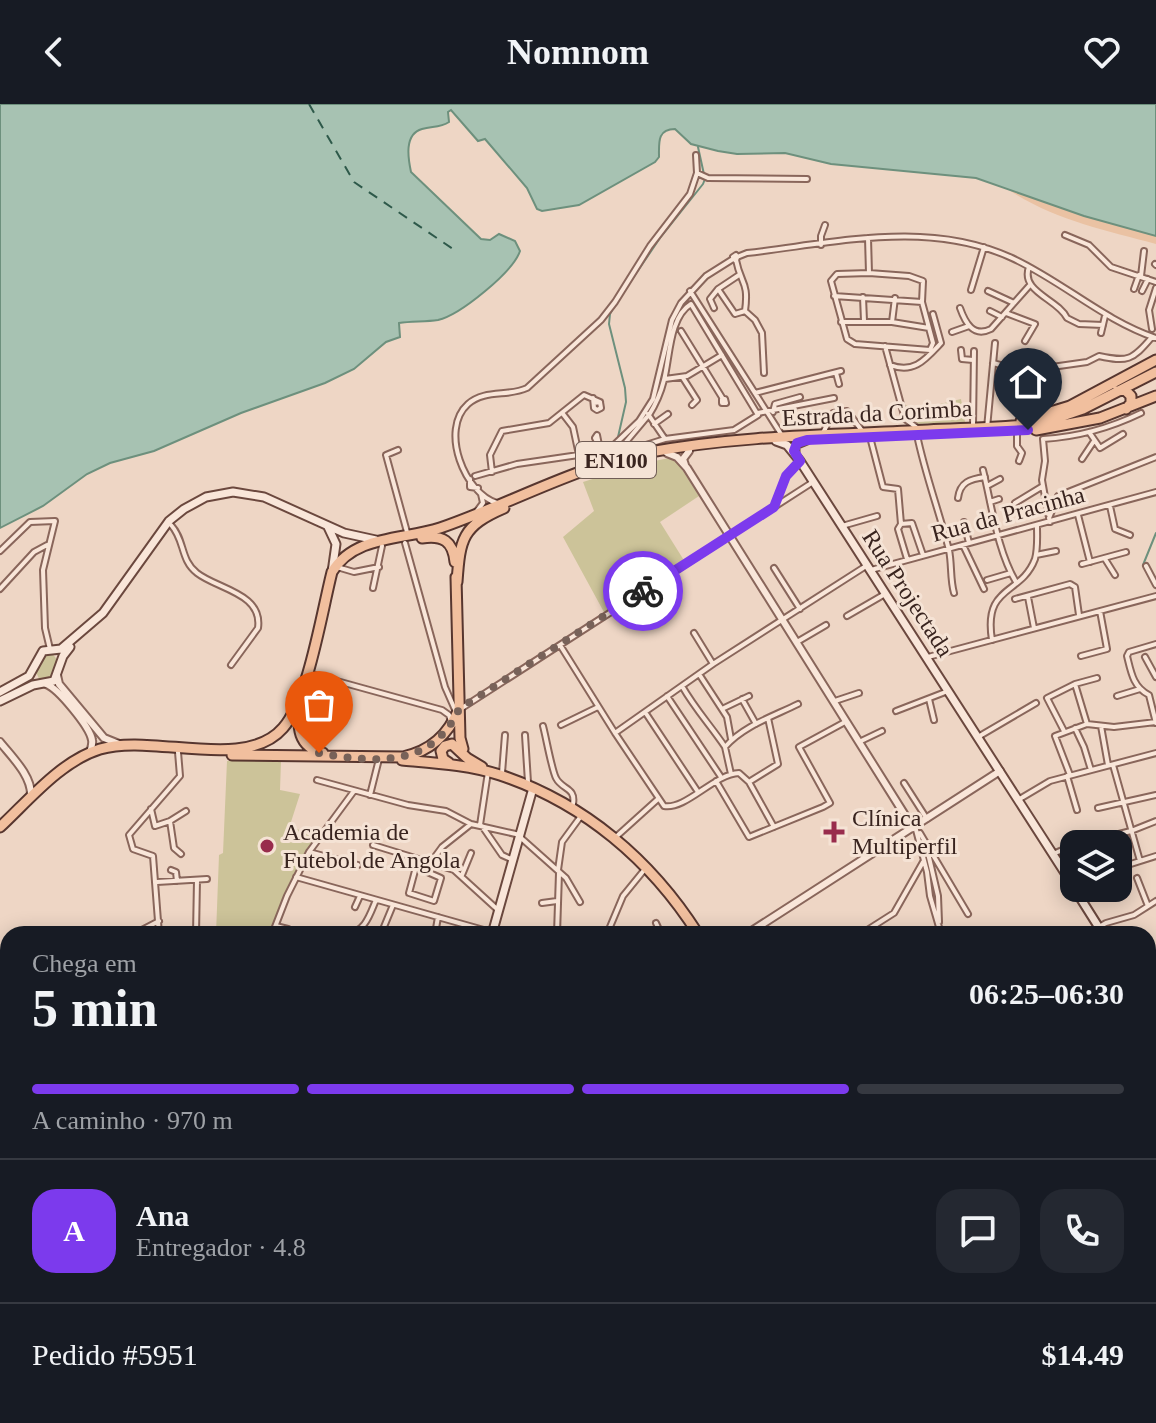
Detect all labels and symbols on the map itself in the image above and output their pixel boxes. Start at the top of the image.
pin [994,348,1062,430]
street label: Estrada da Corimba [781,395,973,431]
road number: EN100 [576,442,656,478]
street label: Rua da Pracinha [929,481,1088,547]
street label: Rua Projectada [857,525,959,662]
courier [603,551,683,631]
pin [285,671,353,753]
place label: Clínica Multiperfil [852,805,958,859]
place label: Academia de Futebol de Angola [283,819,461,873]
marker: Clínica Multiperfil [823,821,845,843]
marker: Academia de Futebol de Angola [258,837,276,855]

